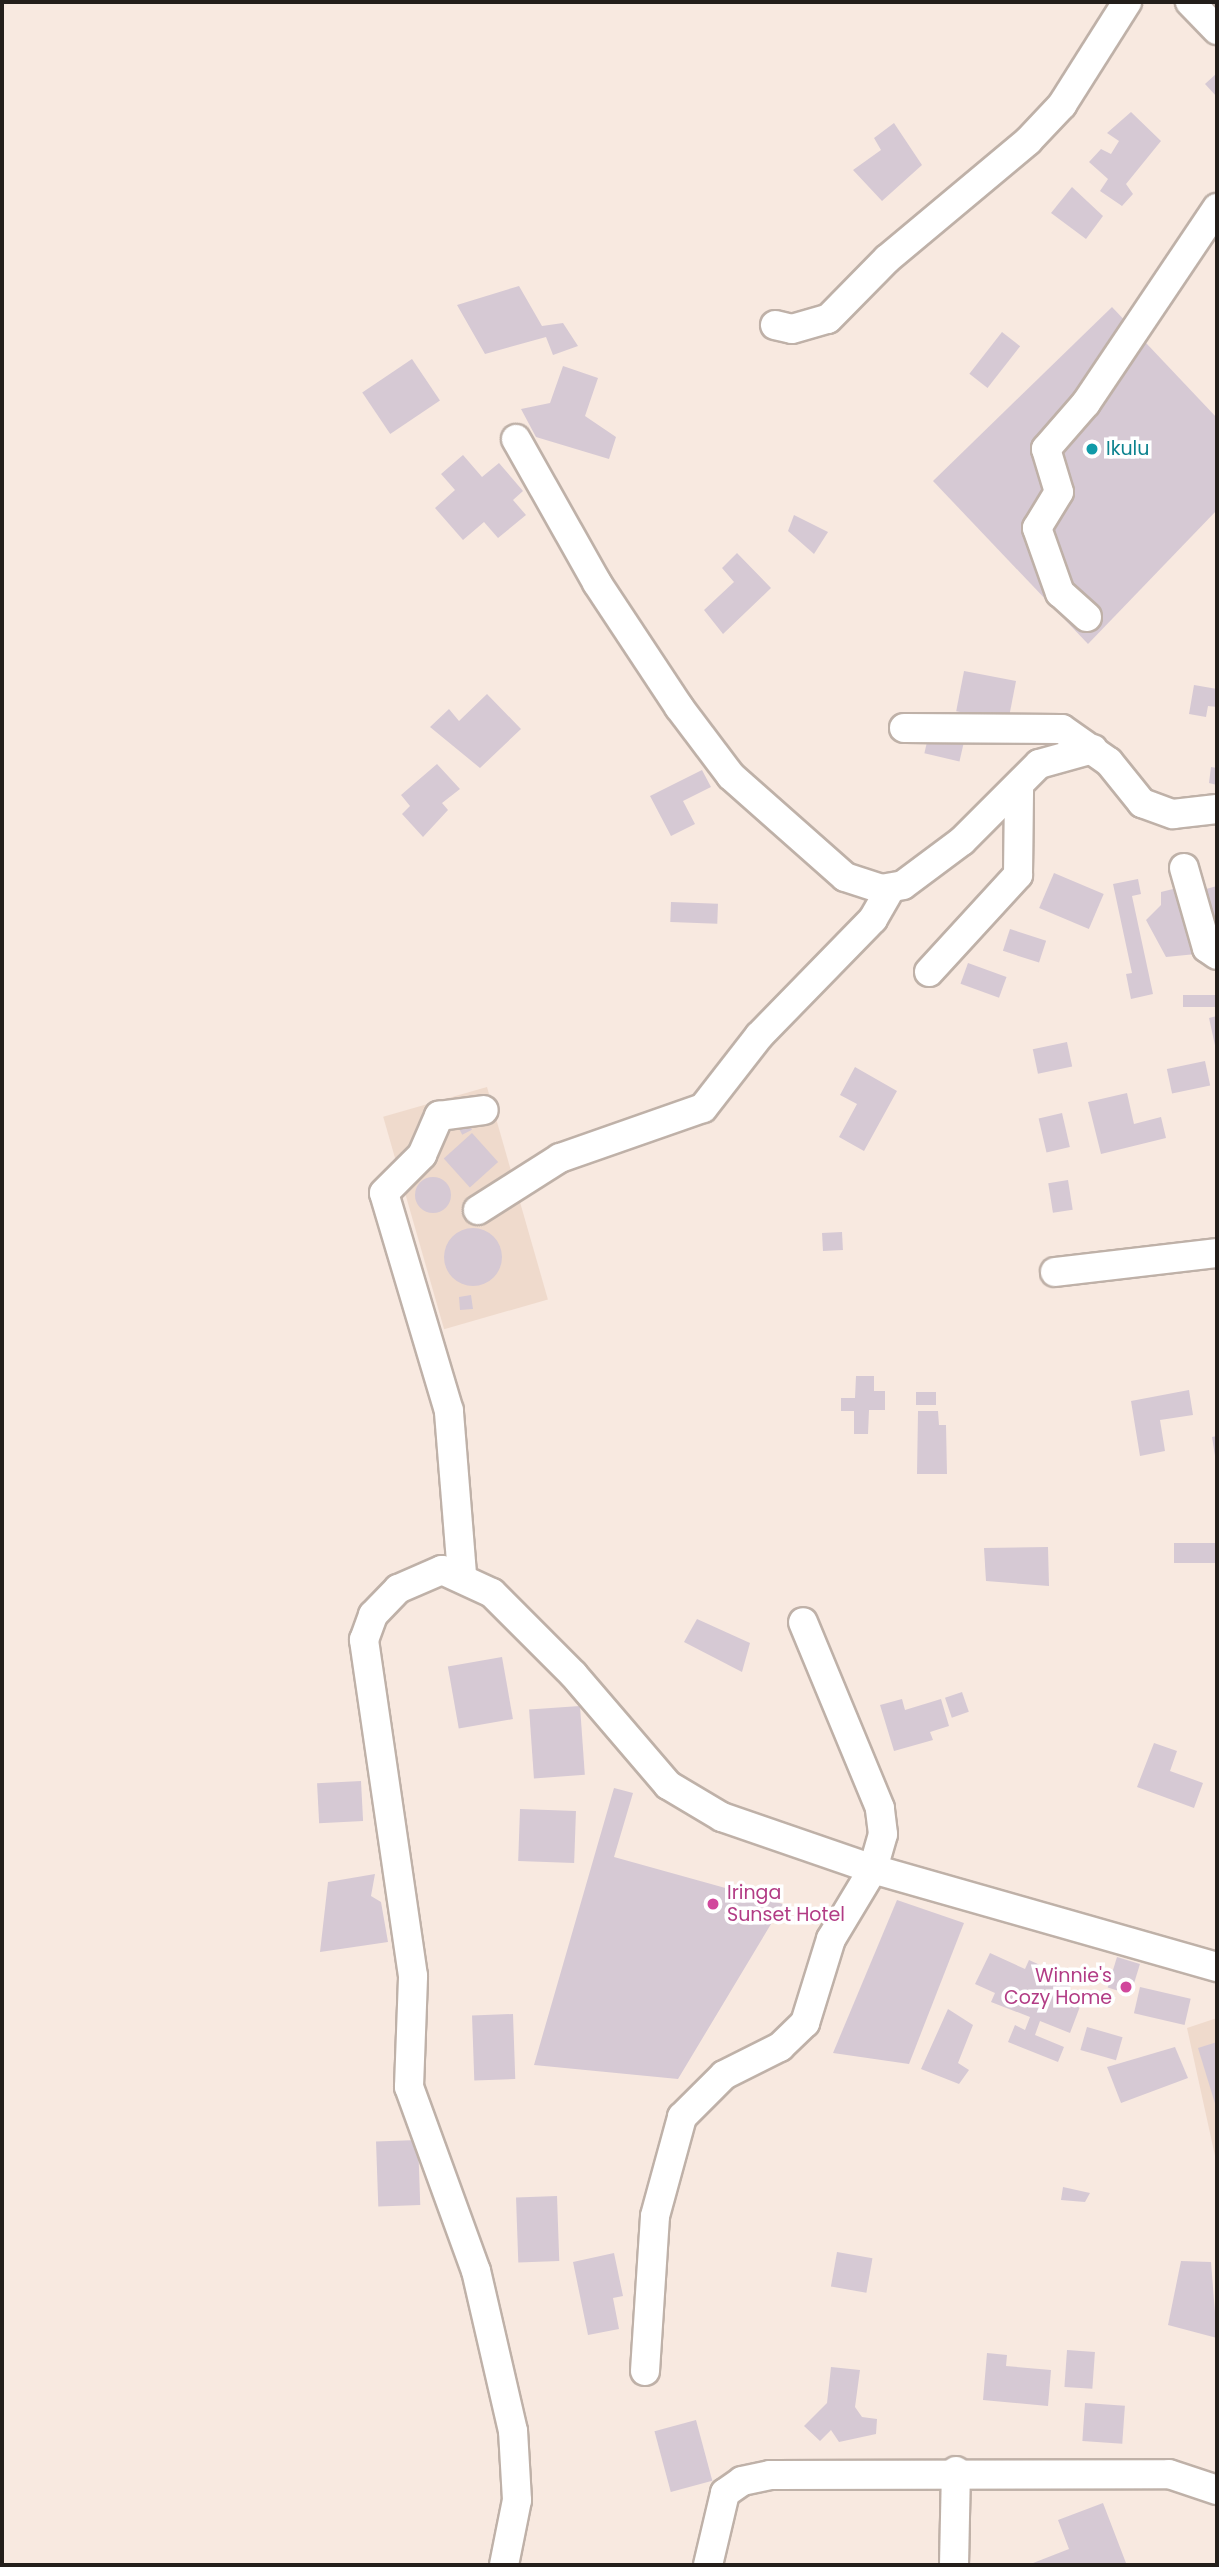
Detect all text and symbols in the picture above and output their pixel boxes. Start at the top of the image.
place label: Ikulu [1106,438,1149,460]
marker: Ikulu [1084,441,1100,457]
place label: Iringa Sunset Hotel [727,1882,845,1926]
marker: Iringa Sunset Hotel [705,1896,721,1912]
place label: Winnie's Cozy Home [1004,1965,1112,2009]
marker: Winnie's Cozy Home [1118,1979,1134,1995]

